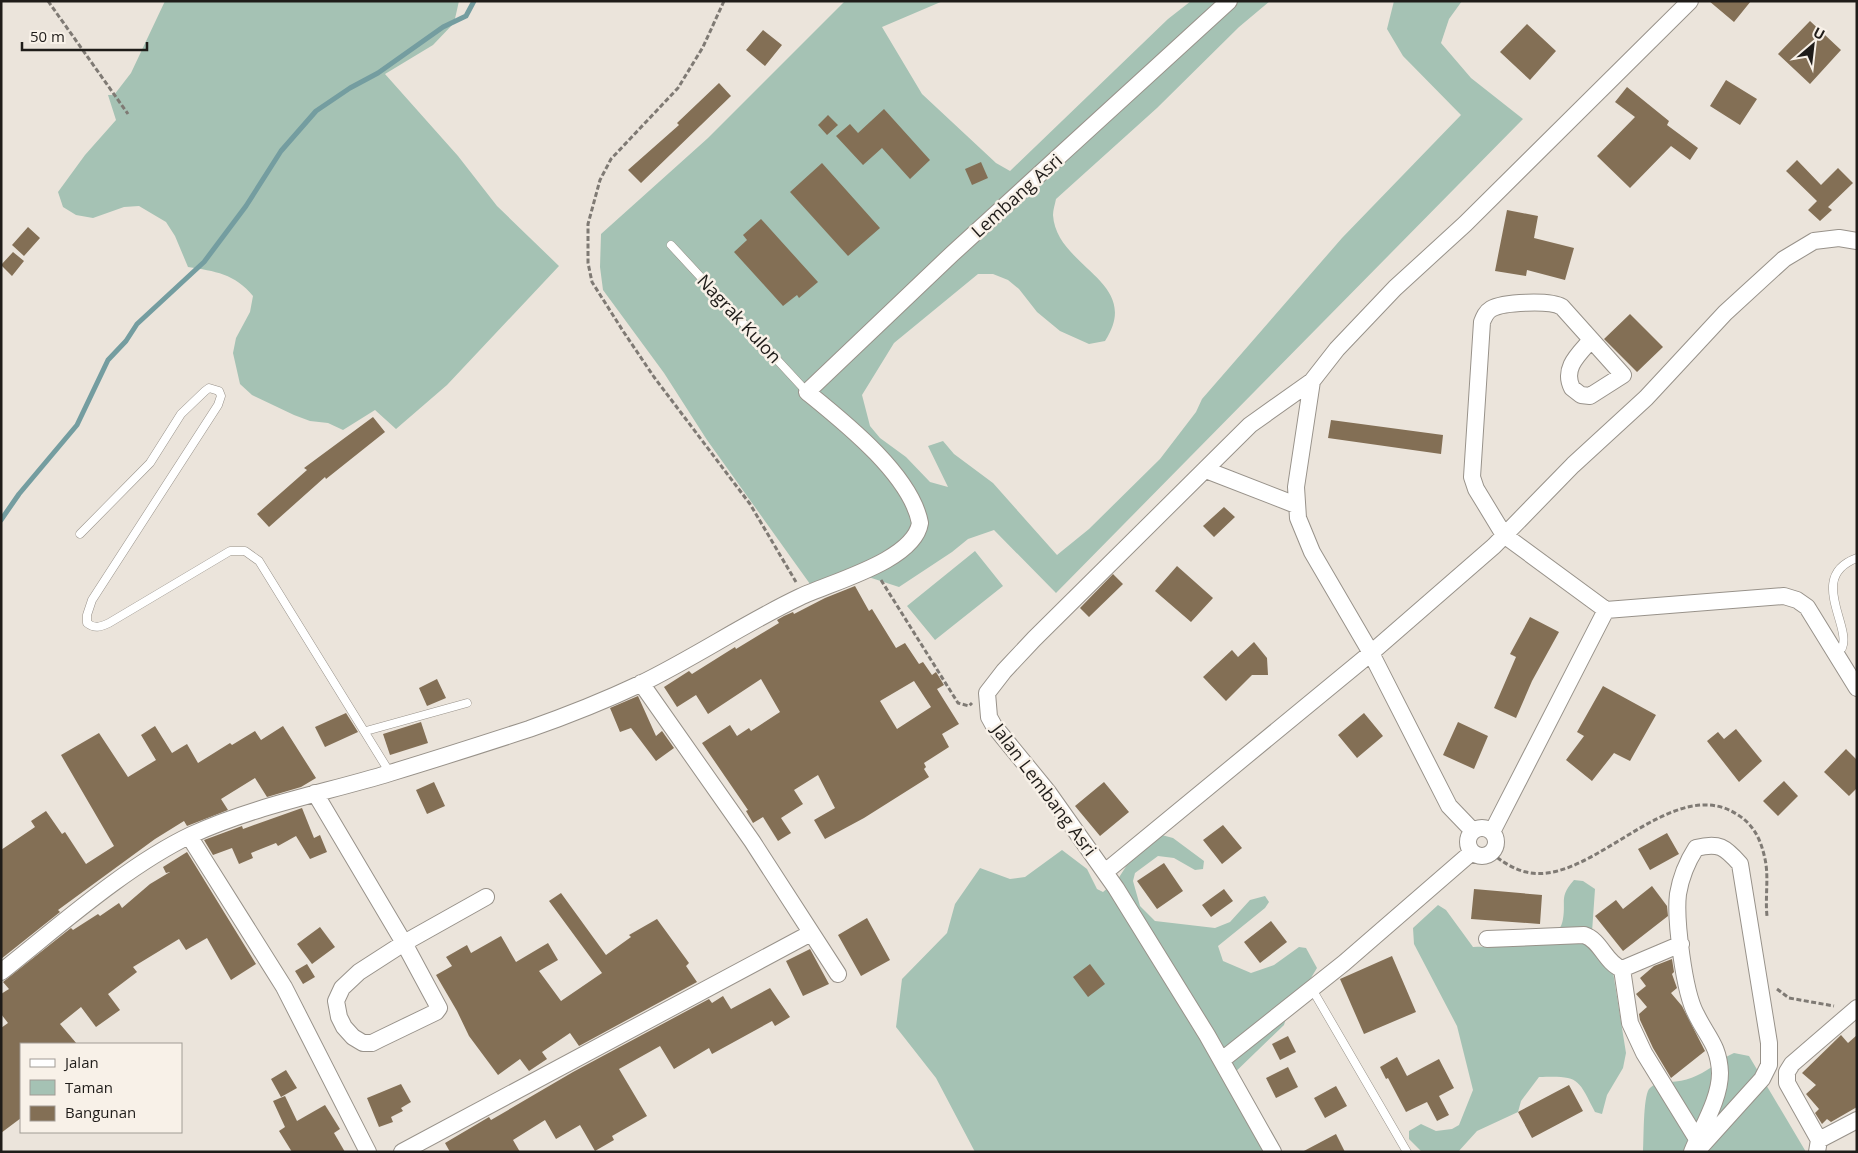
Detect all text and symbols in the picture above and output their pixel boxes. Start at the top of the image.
scale bar [22,20,148,52]
north arrow [1788,20,1838,70]
text: U [1810,22,1828,44]
text: 50 m [30,26,65,46]
street label: Lembang Asri [966,148,1067,242]
street label: Nagrak Kulon [692,269,787,368]
street label: Jalan Lembang Asri [986,717,1102,860]
legend [20,1043,182,1133]
text: Jalan [63,1052,99,1072]
text: Taman [65,1077,113,1097]
text: Bangunan [65,1102,136,1122]

